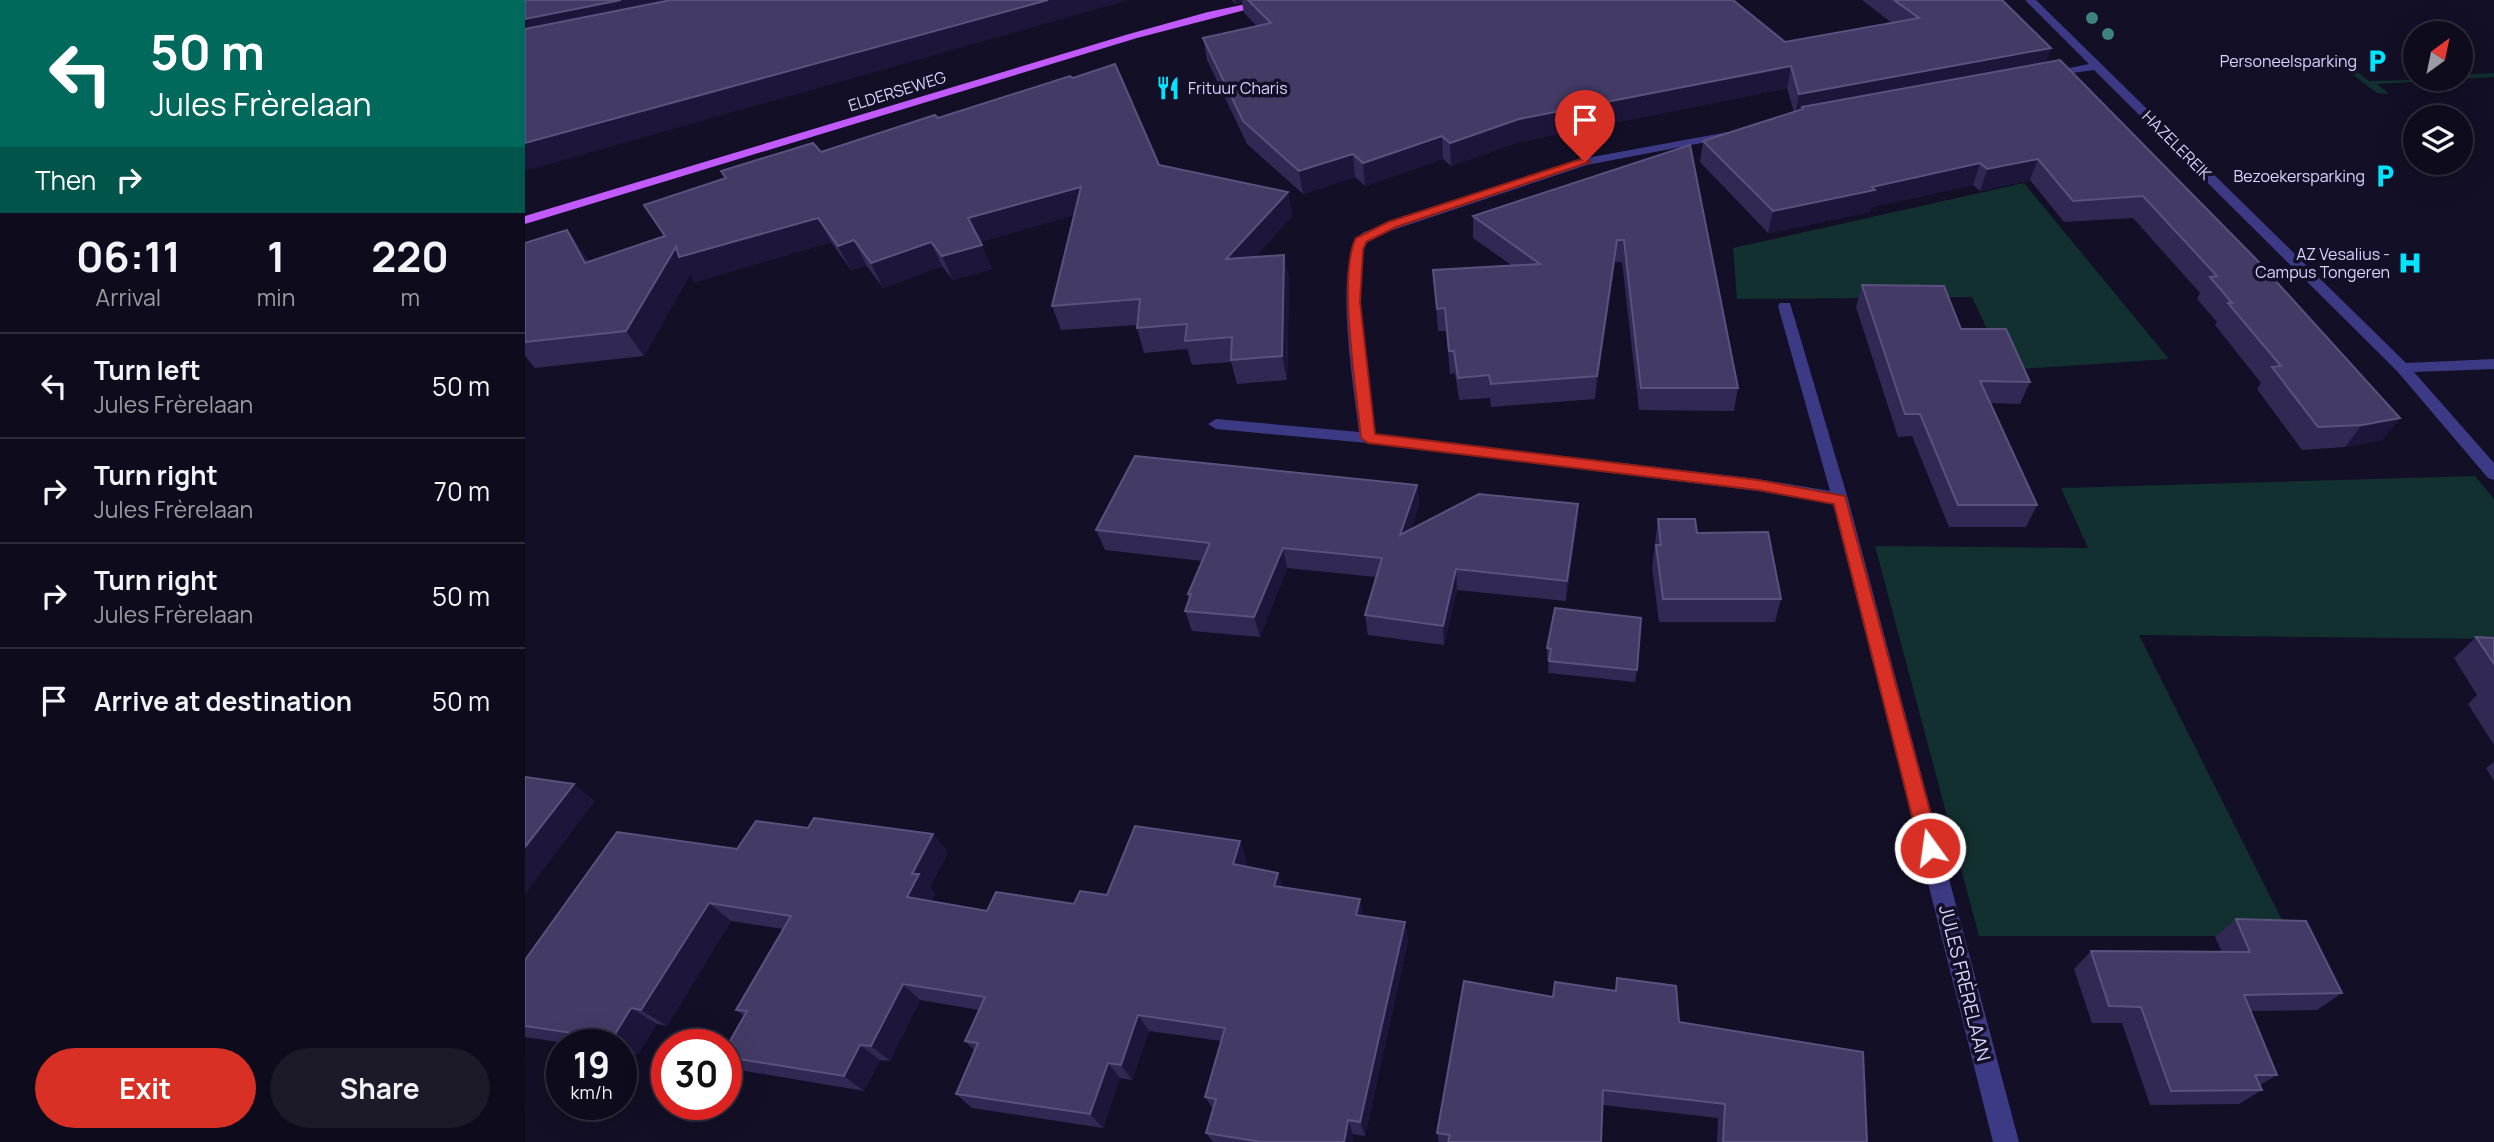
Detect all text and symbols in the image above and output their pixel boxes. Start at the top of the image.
text: 50 m [150,18,265,85]
north arrow [2403,21,2473,91]
map controls [2403,21,2473,175]
icon: left [35,28,126,119]
parking icon: Personeelsparking [2363,47,2391,75]
place label: Personeelsparking [2220,50,2357,72]
street label: ELDERSEWEG [845,66,949,116]
restaurant icon: Frituur Charis [1154,74,1182,102]
place label: Frituur Charis [1188,77,1288,99]
text: Jules Frèrelaan [150,82,372,126]
pin [1555,90,1615,162]
icon: arrive [1566,101,1604,139]
street label: HAZELEREIK [2137,105,2217,185]
button: layers [2403,105,2473,175]
icon: right [110,161,148,199]
text: Then [35,162,96,198]
parking icon: Bezoekersparking [2371,162,2399,190]
place label: Bezoekersparking [2233,165,2365,187]
text: 06:11 [76,227,181,285]
text: 1 [267,227,285,285]
text: 220 [371,227,449,285]
place label: AZ Vesalius - Campus Tongeren [2255,243,2390,283]
hospital icon: AZ Vesalius - Campus Tongeren [2396,249,2424,277]
text: Arrival [96,281,161,313]
text: min [257,281,295,313]
text: m [400,281,420,313]
text: Turn left [94,352,201,388]
icon: left [35,367,73,405]
text: 50 m [432,368,490,404]
text: Jules Frèrelaan [94,388,253,420]
text: Turn right [94,457,218,493]
icon: right [35,472,73,510]
text: 70 m [434,473,490,509]
text: Jules Frèrelaan [94,493,253,525]
text: Turn right [94,562,218,598]
icon: right [35,577,73,615]
text: 50 m [432,578,490,614]
text: Jules Frèrelaan [94,598,253,630]
icon: arrive [35,682,73,720]
text: Arrive at destination [94,683,352,719]
text: 50 m [432,683,490,719]
position arrow [1893,811,1967,885]
street label: JULES FRÈRELAAN [1933,902,1997,1064]
speed limit sign: 30 [651,1029,742,1120]
text: 19 [573,1041,610,1089]
button: Exit [35,1048,256,1128]
button: Share [270,1048,490,1128]
text: km/h [571,1080,612,1104]

